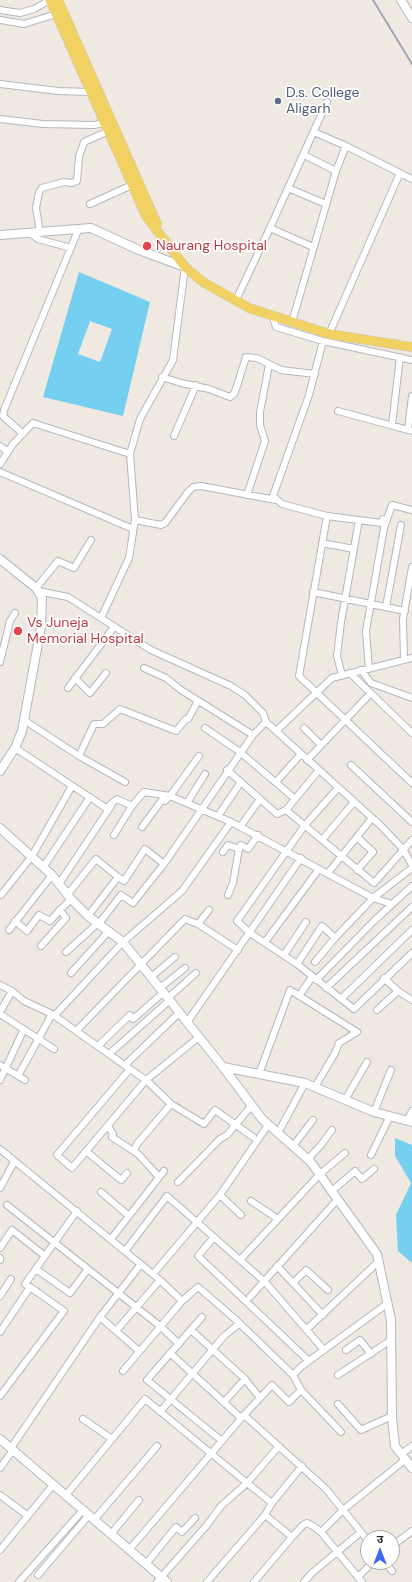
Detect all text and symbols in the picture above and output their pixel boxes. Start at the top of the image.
place label: D.s. College Aligarh [286,85,359,118]
marker: D.s. College Aligarh [273,96,283,106]
place label: Naurang Hospital [156,238,267,254]
marker: Naurang Hospital [141,240,153,252]
place label: Vs Juneja Memorial Hospital [27,615,144,648]
marker: Vs Juneja Memorial Hospital [12,625,24,637]
north arrow [360,1530,400,1570]
text: उ [377,1532,383,1546]

